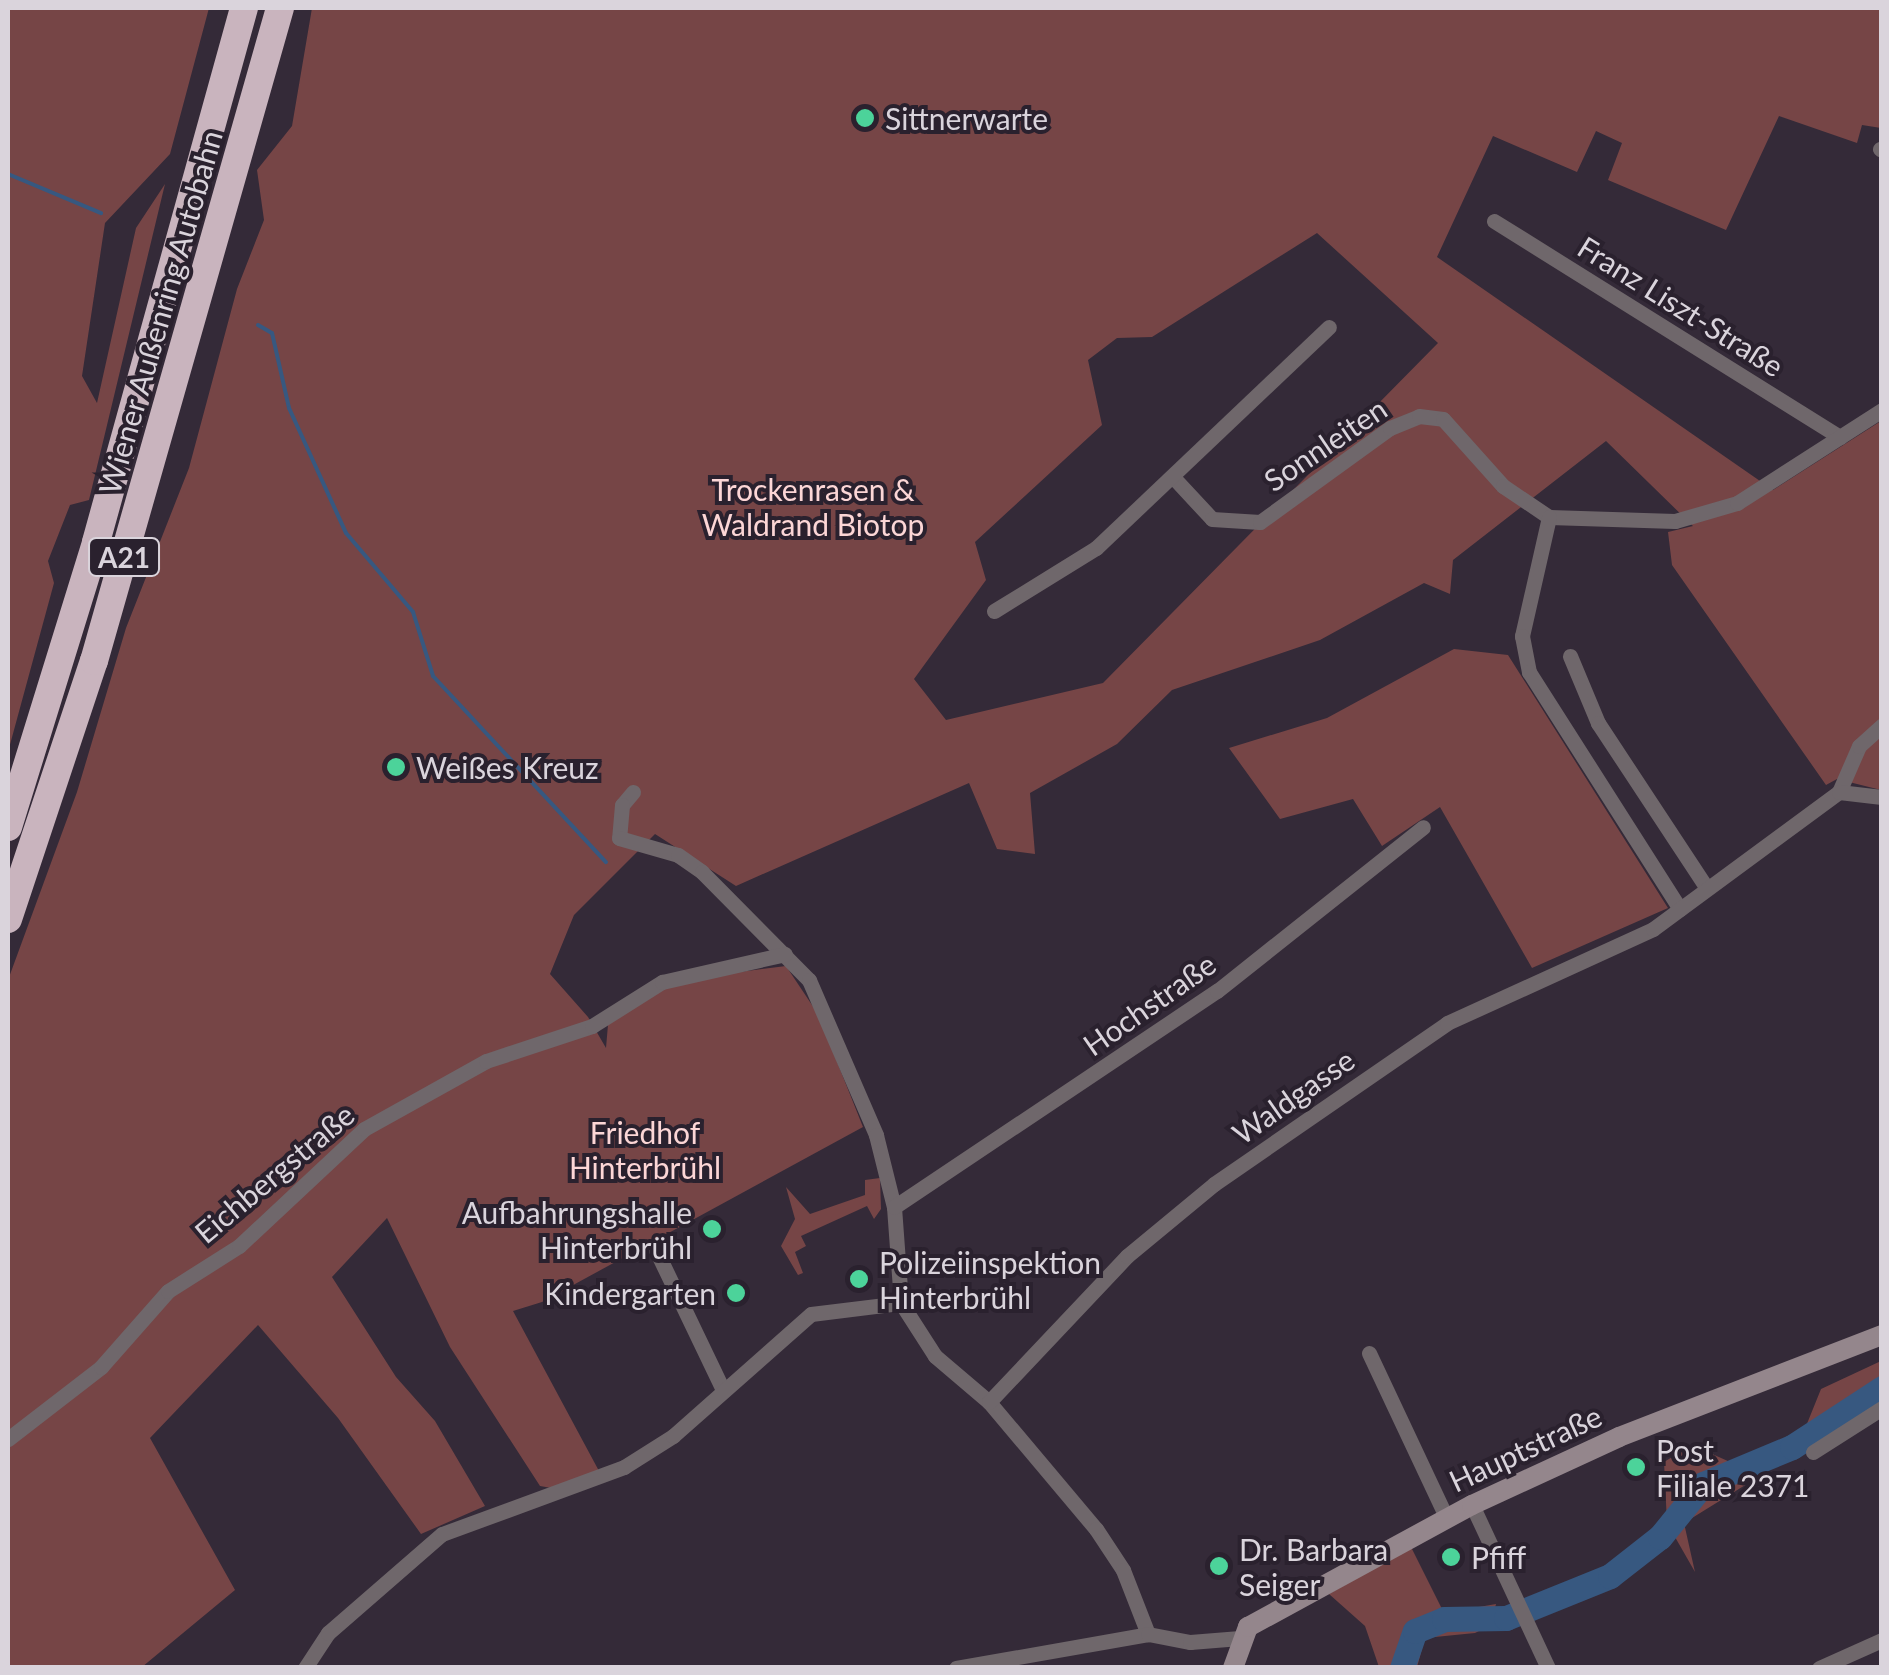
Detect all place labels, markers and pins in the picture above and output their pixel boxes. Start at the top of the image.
place label: Sittnerwarte [885,100,1048,136]
marker: Sittnerwarte [854,107,876,129]
place label: Weißes Kreuz [416,749,599,785]
marker: Weißes Kreuz [385,756,407,778]
place label: Aufbahrungshalle Hinterbrühl [462,1194,692,1264]
marker: Aufbahrungshalle Hinterbrühl [701,1218,723,1240]
place label: Polizeiinspektion Hinterbrühl [879,1244,1101,1314]
marker: Polizeiinspektion Hinterbrühl [848,1268,870,1290]
place label: Kindergarten [544,1275,716,1311]
marker: Kindergarten [725,1282,747,1304]
place label: Post Filiale 2371 [1656,1432,1809,1502]
marker: Post Filiale 2371 [1625,1456,1647,1478]
place label: Dr. Barbara Seiger [1239,1531,1388,1602]
place label: Pfiff [1471,1539,1526,1575]
marker: Pfiff [1440,1546,1462,1568]
marker: Dr. Barbara Seiger [1208,1555,1230,1577]

